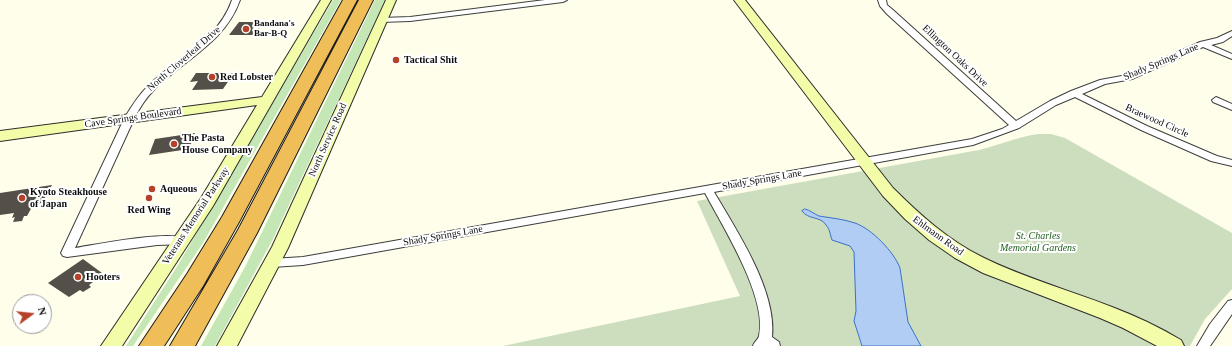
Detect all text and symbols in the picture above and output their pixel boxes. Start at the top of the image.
place label: Bandana's Bar-B-Q [254,19,295,40]
street label: Ellington Oaks Drive [920,22,990,90]
street label: North Cloverleaf Drive [145,24,223,94]
marker: Bandana's Bar-B-Q [241,24,251,34]
street label: Shady Springs Lane [1122,41,1200,83]
place label: Tactical Shit [404,54,457,66]
marker: Tactical Shit [391,55,401,65]
place label: Red Lobster [220,71,273,83]
marker: Red Lobster [207,72,217,82]
street label: North Service Road [306,101,350,179]
street label: Braewood Circle [1123,102,1191,140]
street label: Cave Springs Boulevard [84,105,182,131]
place label: The Pasta House Company [182,132,253,156]
marker: The Pasta House Company [169,139,179,149]
street label: Veterans Memorial Parkway [160,165,232,267]
street label: Shady Springs Lane [721,167,803,193]
place label: Aqueous [160,183,197,195]
marker: Aqueous [147,184,157,194]
place label: Kyoto Steakhouse of Japan [30,186,107,210]
marker: Kyoto Steakhouse of Japan [17,193,27,203]
marker: Red Wing [144,193,154,203]
place label: Red Wing [128,204,170,216]
street label: Ehlmann Road [910,214,966,258]
street label: Shady Springs Lane [402,223,484,249]
park label: St. Charles Memorial Gardens [1000,230,1076,254]
place label: Hooters [86,271,120,283]
marker: Hooters [73,272,83,282]
north arrow [12,294,52,334]
text: N [36,306,49,317]

